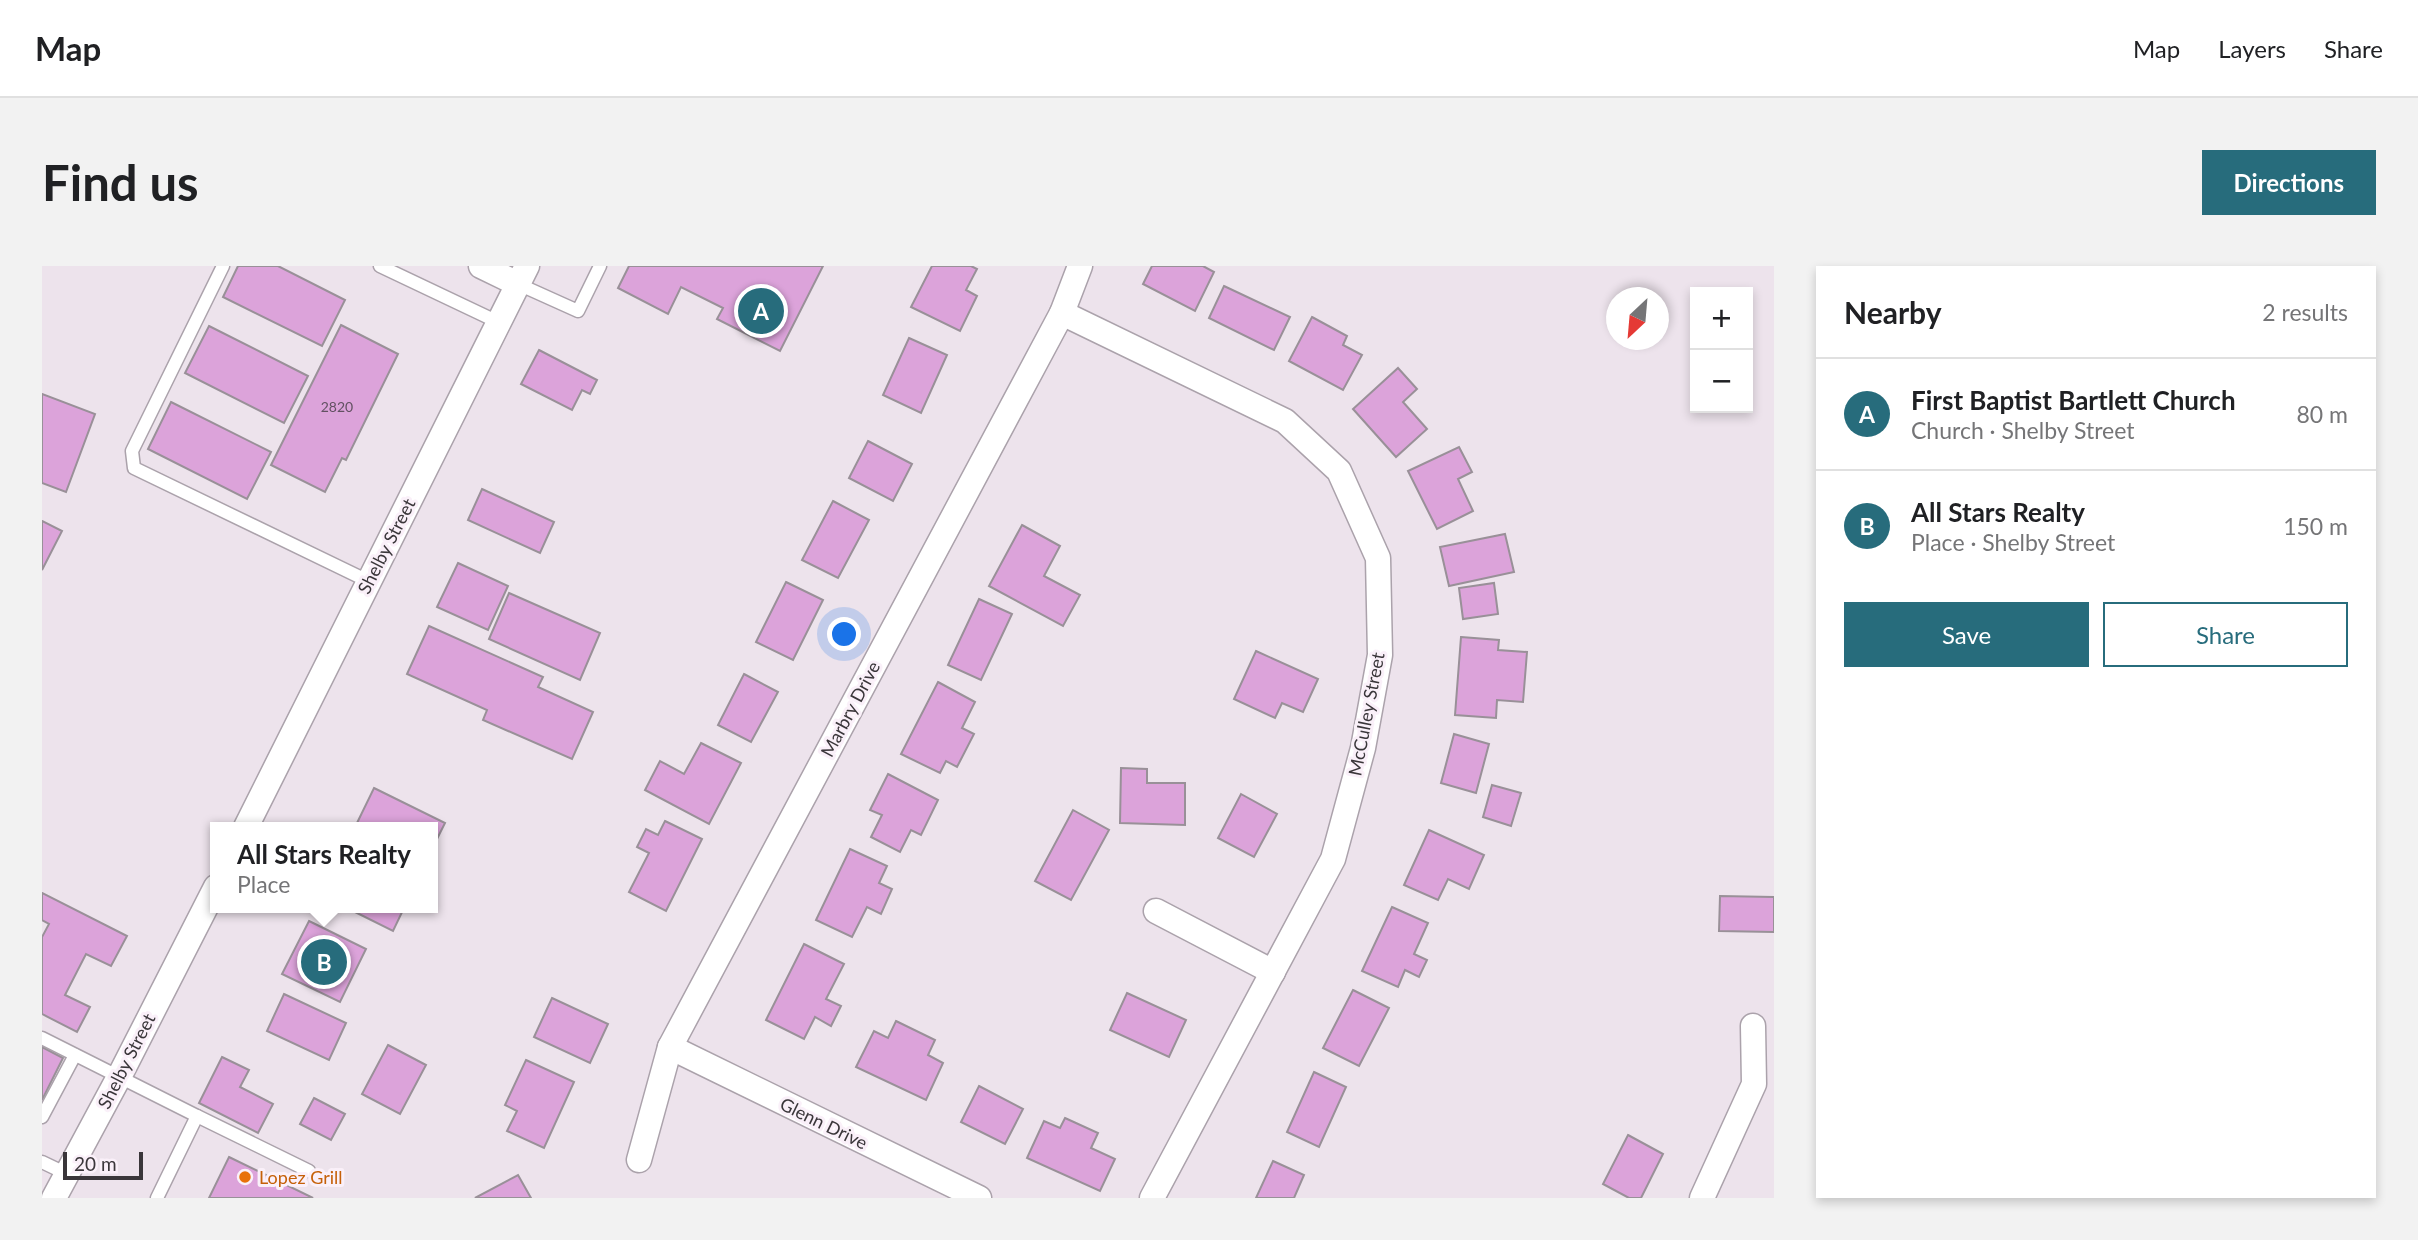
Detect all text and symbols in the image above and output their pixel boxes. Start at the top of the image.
text: Map [35,28,101,68]
text: Map [2133,34,2180,63]
text: Layers [2218,34,2286,63]
text: Share [2324,34,2383,63]
button: Directions [2202,150,2376,215]
text: Find us [42,153,199,211]
pin: A [738,285,784,337]
north arrow [1606,287,1669,350]
map controls [1690,287,1753,413]
button: + [1690,287,1753,350]
text: Nearby [1844,294,1942,330]
text: 2 results [2262,298,2348,326]
button: − [1690,350,1753,413]
text: First Baptist Bartlett Church [1911,384,2236,416]
house number: 2820 [321,398,353,415]
text: A [1859,400,1875,428]
text: 80 m [2297,400,2348,428]
text: Church · Shelby Street [1911,416,2135,444]
street label: Shelby Street [353,494,420,597]
text: All Stars Realty [1911,496,2085,528]
text: B [1859,512,1875,540]
text: 150 m [2283,512,2348,540]
text: Place · Shelby Street [1911,528,2115,556]
button: Save [1844,602,2089,667]
button: Share [2103,602,2348,667]
your location [827,617,861,651]
street label: McCulley Street [1343,650,1389,778]
street label: Marbry Drive [816,658,884,760]
popup [210,822,438,913]
text: All Stars Realty [237,838,411,870]
text: Place [237,870,291,898]
pin: B [301,936,347,988]
street label: Shelby Street [93,1009,160,1112]
street label: Glenn Drive [777,1092,871,1154]
scale bar [63,1149,144,1181]
text: 20 m [74,1152,117,1175]
place label: Lopez Grill [259,1166,343,1188]
marker: Lopez Grill [237,1169,253,1185]

